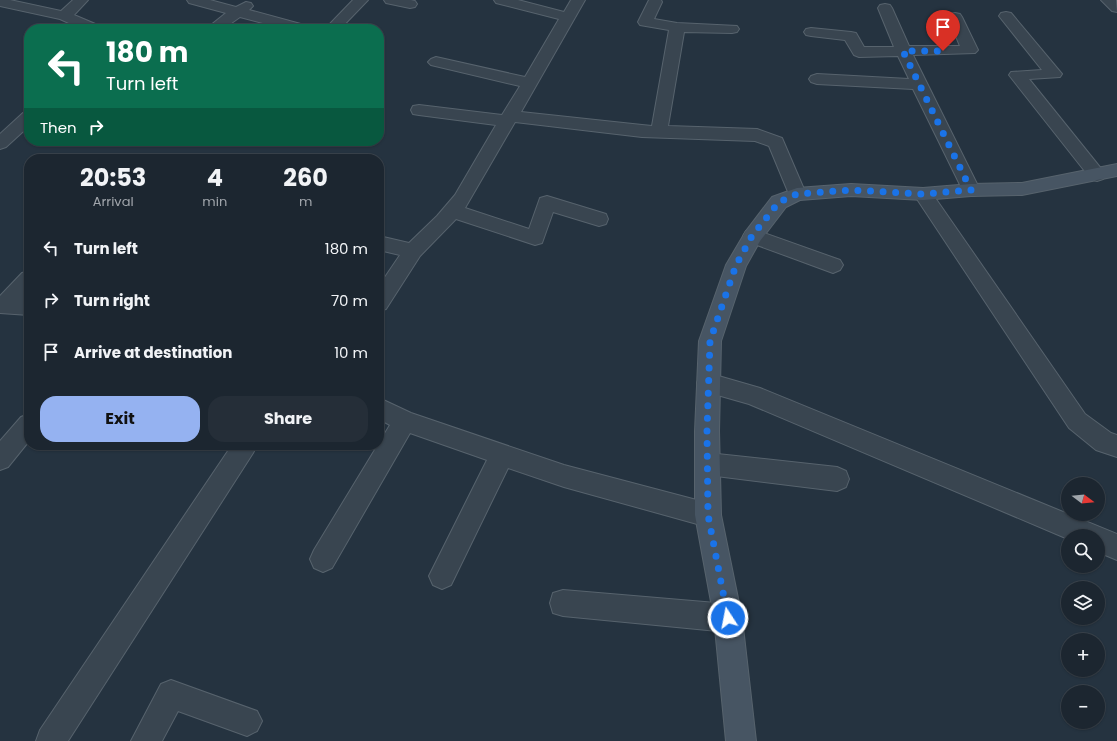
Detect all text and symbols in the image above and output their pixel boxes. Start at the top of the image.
pin [926,10,960,51]
icon: arrive [932,16,954,38]
text: 180 m [106,33,189,72]
icon: left [40,40,92,92]
text: Turn left [106,71,178,96]
icon: right [85,116,107,138]
text: Then [40,117,77,138]
text: 20:53 [80,161,146,194]
text: 4 [207,161,223,194]
text: 260 [283,161,328,194]
text: Arrival [93,192,134,211]
text: min [202,192,227,211]
text: m [299,192,312,211]
icon: left [40,237,62,259]
text: Turn left [74,238,138,259]
text: 180 m [325,238,368,259]
icon: right [40,289,62,311]
text: Turn right [74,290,150,311]
text: 70 m [331,290,368,311]
icon: arrive [40,341,62,363]
text: Arrive at destination [74,342,232,363]
text: 10 m [334,342,368,363]
button: Exit [40,396,200,442]
button: Share [208,396,368,442]
north arrow [1061,477,1105,521]
map controls [1061,477,1105,729]
button: search [1061,529,1105,573]
button: layers [1061,581,1105,625]
position arrow [707,597,749,639]
button: + [1061,633,1105,677]
button: − [1061,685,1105,729]

